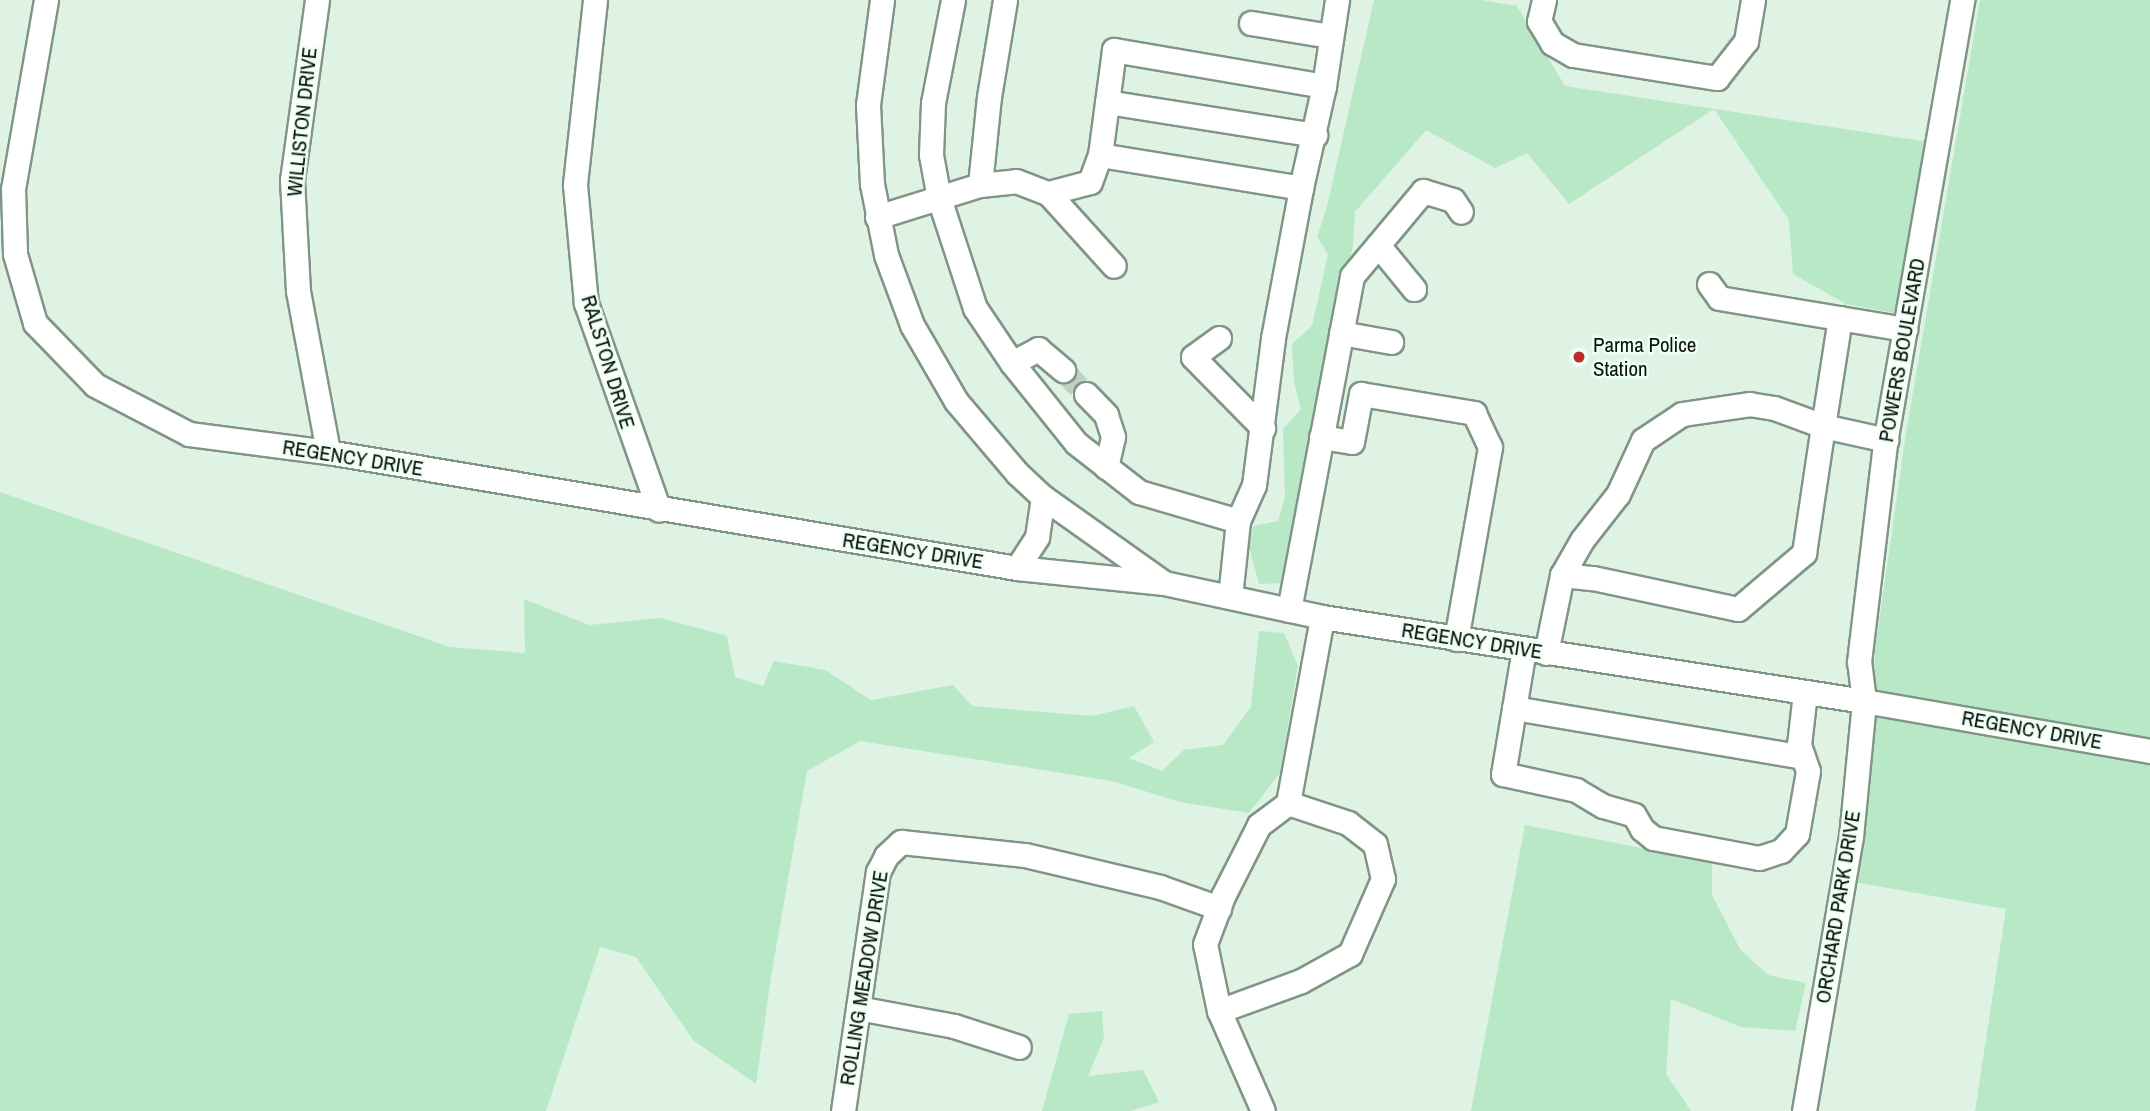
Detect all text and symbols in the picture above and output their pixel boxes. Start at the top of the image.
street label: WILLISTON DRIVE [282,46,322,198]
street label: POWERS BOULEVARD [1873,256,1931,444]
street label: RALSTON DRIVE [576,292,640,432]
place label: Parma Police Station [1593,332,1696,382]
marker: Parma Police Station [1571,349,1587,365]
street label: REGENCY DRIVE [281,434,425,482]
street label: REGENCY DRIVE [841,527,985,575]
street label: REGENCY DRIVE [1400,617,1544,665]
street label: REGENCY DRIVE [1960,705,2104,755]
street label: ORCHARD PARK DRIVE [1810,809,1866,1005]
street label: ROLLING MEADOW DRIVE [835,869,893,1087]

